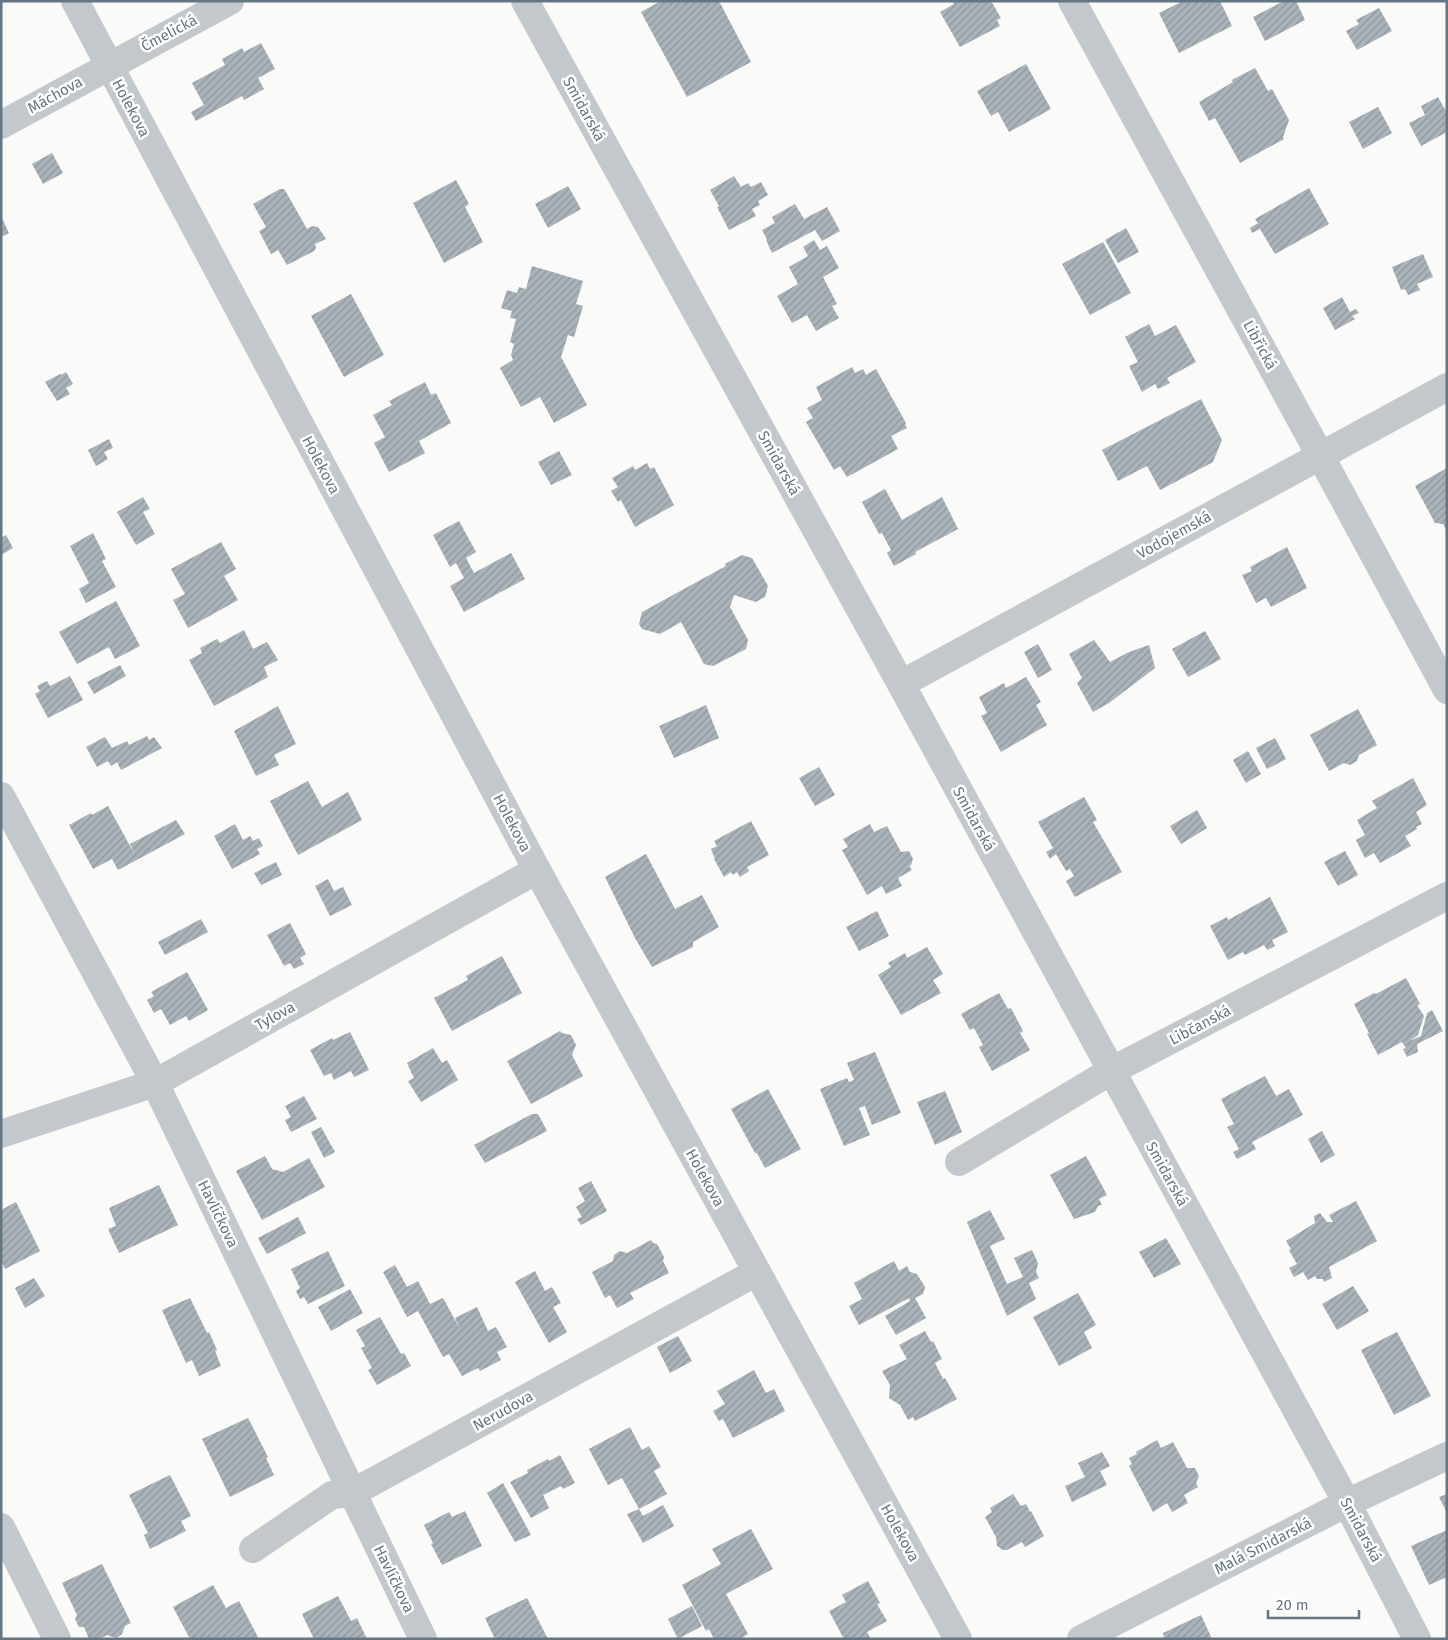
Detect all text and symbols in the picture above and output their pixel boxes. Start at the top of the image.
street label: Čmelická [138,11,200,55]
street label: Máchova [24,73,86,117]
street label: Smidarská [559,74,609,144]
street label: Holekova [108,76,154,140]
street label: Libřická [1239,317,1281,373]
street label: Smidarská [754,428,804,498]
street label: Holekova [298,433,344,497]
street label: Vodojemská [1134,507,1214,563]
street label: Smidarská [949,784,999,854]
street label: Holekova [489,791,535,855]
street label: Tylova [252,998,298,1034]
street label: Libčanská [1166,1001,1234,1049]
street label: Smidarská [1142,1139,1192,1209]
street label: Holekova [682,1146,728,1210]
street label: Havlíčkova [194,1177,242,1251]
street label: Nerudova [470,1387,536,1435]
street label: Smidarská [1336,1495,1386,1565]
street label: Holekova [877,1501,923,1565]
street label: Malá Smidarská [1211,1514,1315,1578]
street label: Havlíčkova [370,1542,418,1616]
scale bar [1268,1588,1359,1620]
text: 20 m [1276,1596,1309,1614]

